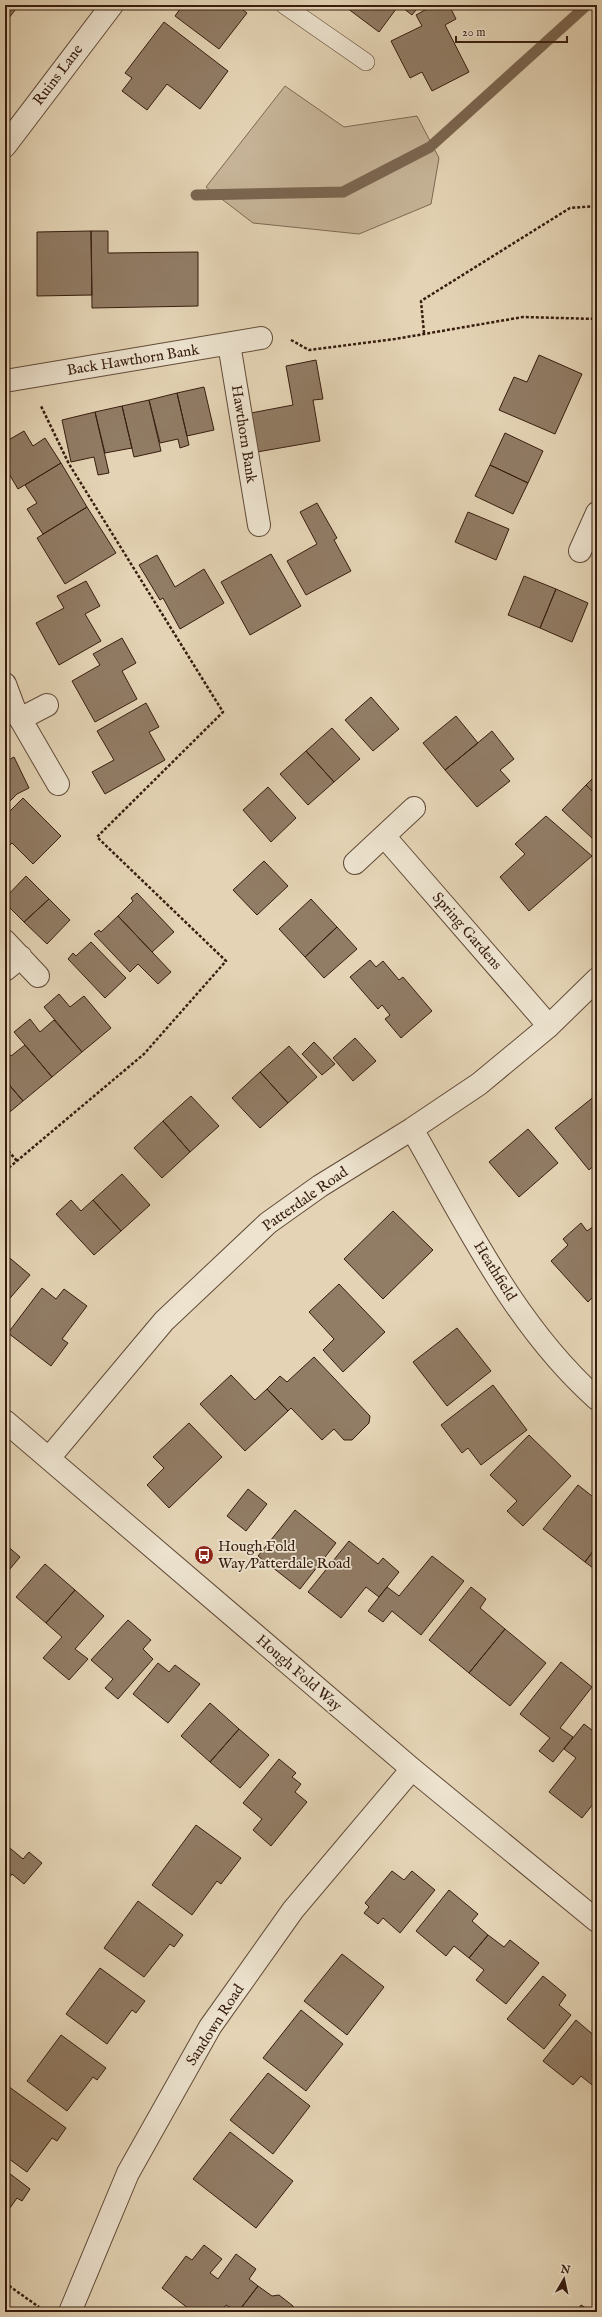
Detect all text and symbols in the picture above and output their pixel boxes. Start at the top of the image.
scale bar [456,18,567,44]
text: 20 m [462,25,485,40]
street label: Ruins Lane [29,41,87,109]
street label: Back Hawthorn Bank [66,340,201,380]
street label: Hawthorn Bank [227,383,261,485]
street label: Spring Gardens [428,888,506,974]
street label: Patterdale Road [258,1162,352,1236]
street label: Heathfield [469,1238,521,1305]
place label: Hough Fold Way/Patterdale Road [218,1537,352,1573]
bus stop icon: Hough Fold Way/Patterdale Road [193,1544,215,1566]
street label: Hough Fold Way [252,1631,346,1716]
street label: Sandown Road [182,1980,249,2069]
north arrow [544,2259,584,2299]
text: N [559,2262,572,2278]

